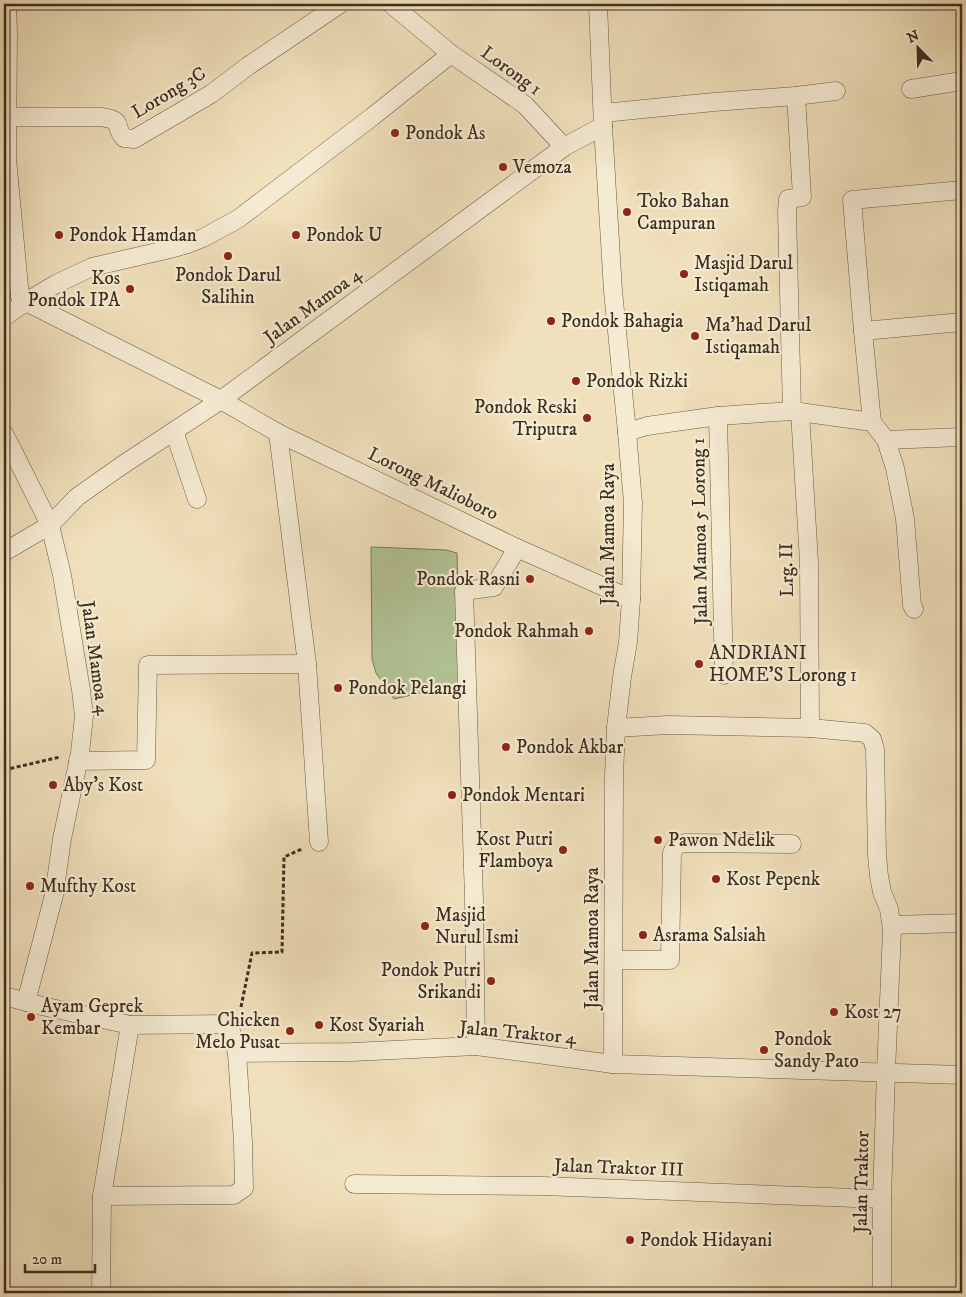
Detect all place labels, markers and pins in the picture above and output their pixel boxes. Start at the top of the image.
place label: Pondok As [405,122,485,145]
marker: Pondok As [389,127,401,139]
place label: Vemoza [512,156,572,179]
marker: Vemoza [497,161,509,173]
place label: Toko Bahan Campuran [637,190,729,235]
marker: Toko Bahan Campuran [621,206,633,218]
place label: Pondok Hamdan [69,224,197,247]
place label: Pondok U [306,224,383,247]
marker: Pondok Hamdan [53,229,65,241]
marker: Pondok U [290,229,302,241]
marker: Pondok Darul Salihin [222,250,234,262]
place label: Masjid Darul Istiqamah [694,252,793,298]
place label: Pondok Darul Salihin [175,264,281,309]
place label: Kos Pondok IPA [28,267,121,312]
marker: Masjid Darul Istiqamah [678,268,690,280]
marker: Kos Pondok IPA [124,283,136,295]
place label: Pondok Bahagia [561,310,683,333]
place label: Ma'had Darul Istiqamah [705,314,811,360]
marker: Pondok Bahagia [545,315,557,327]
marker: Ma'had Darul Istiqamah [689,330,701,342]
place label: Pondok Rizki [586,370,688,393]
marker: Pondok Rizki [570,375,582,387]
place label: Pondok Reski Triputra [474,396,577,441]
marker: Pondok Reski Triputra [581,412,593,424]
place label: Pondok Rasni [416,568,520,591]
marker: Pondok Rasni [524,573,536,585]
place label: Pondok Rahmah [454,620,579,643]
marker: Pondok Rahmah [583,625,595,637]
place label: ANDRIANI HOME'S Lorong 1 [709,642,857,687]
marker: ANDRIANI HOME'S Lorong 1 [693,658,705,670]
place label: Pondok Pelangi [348,677,467,700]
marker: Pondok Pelangi [332,682,344,694]
place label: Pondok Akbar [516,736,623,759]
marker: Pondok Akbar [500,741,512,753]
place label: Aby's Kost [63,774,143,797]
marker: Aby's Kost [47,779,59,791]
place label: Pondok Mentari [462,784,585,807]
marker: Pondok Mentari [446,789,458,801]
place label: Kost Putri Flamboya [476,828,553,873]
place label: Pawon Ndelik [668,829,776,852]
marker: Pawon Ndelik [652,834,664,846]
marker: Kost Putri Flamboya [557,844,569,856]
place label: Kost Pepenk [726,868,821,891]
marker: Kost Pepenk [710,873,722,885]
place label: Mufthy Kost [40,875,136,898]
marker: Mufthy Kost [24,880,36,892]
place label: Masjid Nurul Ismi [435,904,519,949]
marker: Masjid Nurul Ismi [419,920,431,932]
place label: Asrama Salsiah [653,924,766,947]
marker: Asrama Salsiah [637,929,649,941]
place label: Pondok Putri Srikandi [381,959,481,1004]
marker: Pondok Putri Srikandi [485,975,497,987]
place label: Ayam Geprek Kembar [41,995,144,1040]
place label: Kost 27 [844,1001,902,1024]
marker: Kost 27 [828,1006,840,1018]
place label: Chicken Melo Pusat [195,1009,280,1054]
marker: Ayam Geprek Kembar [25,1011,37,1023]
place label: Kost Syariah [329,1014,425,1037]
marker: Kost Syariah [313,1019,325,1031]
marker: Chicken Melo Pusat [284,1025,296,1037]
place label: Pondok Sandy Pato [774,1028,859,1073]
marker: Pondok Sandy Pato [758,1044,770,1056]
place label: Pondok Hidayani [640,1229,772,1252]
marker: Pondok Hidayani [624,1234,636,1246]

